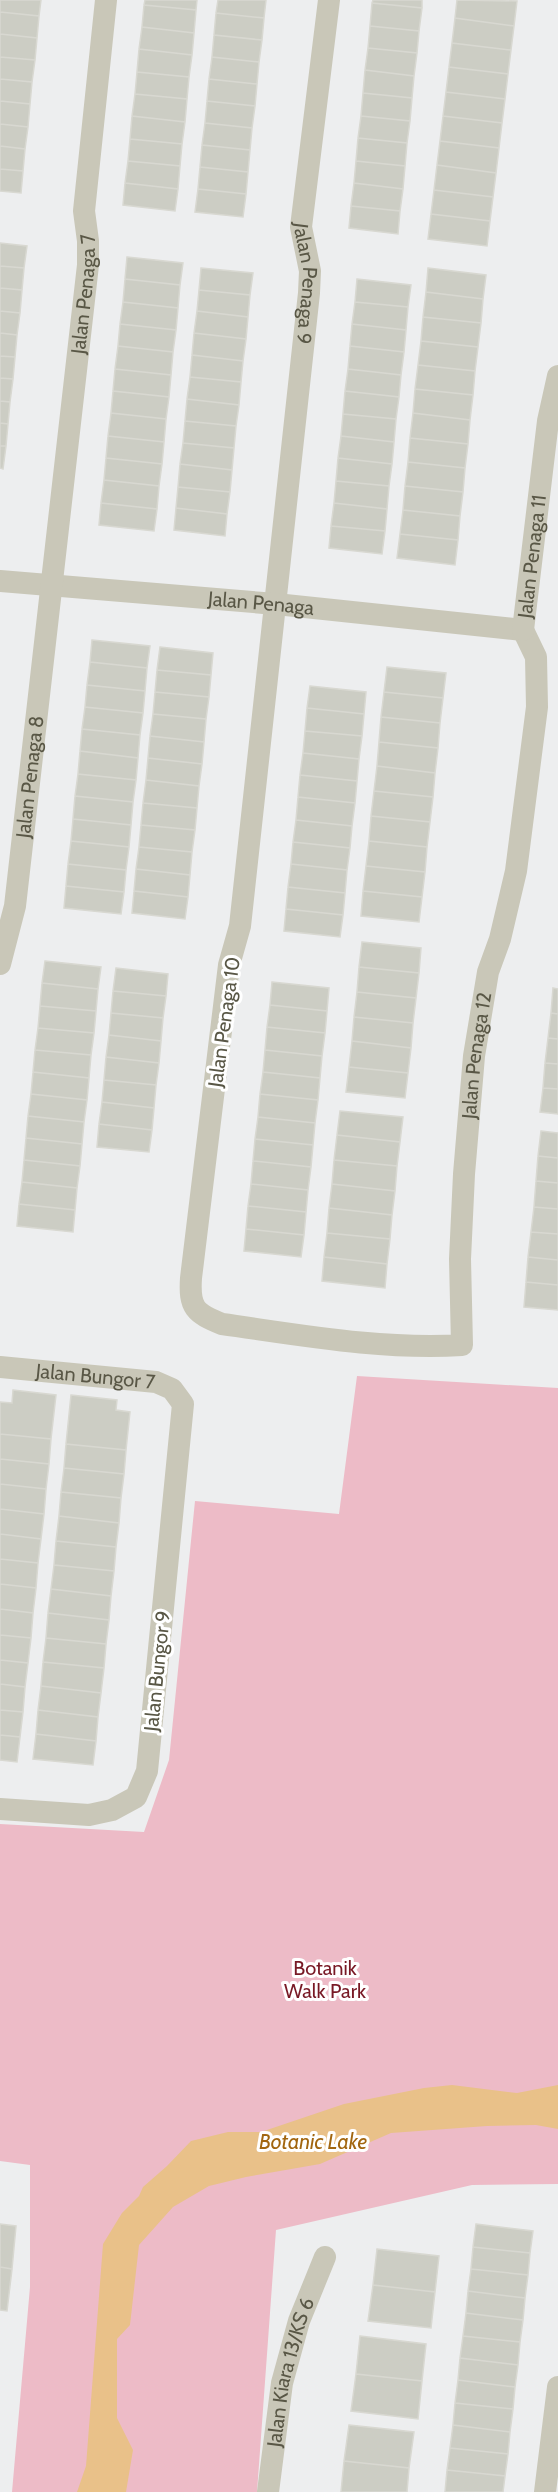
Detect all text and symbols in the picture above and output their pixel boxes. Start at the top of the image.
street label: Jalan Penaga 9 [289,221,322,345]
street label: Jalan Penaga 7 [66,232,100,356]
street label: Jalan Penaga 11 [512,494,551,620]
street label: Jalan Penaga [206,586,316,620]
street label: Jalan Penaga 8 [11,714,49,840]
street label: Jalan Penaga 10 [203,955,245,1090]
street label: Jalan Penaga 12 [457,990,496,1121]
street label: Jalan Bungor 7 [34,1358,156,1394]
street label: Jalan Bungor 9 [139,1610,175,1733]
park label: Botanik Walk Park [284,1956,366,2003]
water label: Botanic Lake [259,2129,367,2154]
street label: Jalan Kiara 13/KS 6 [262,2294,319,2449]

